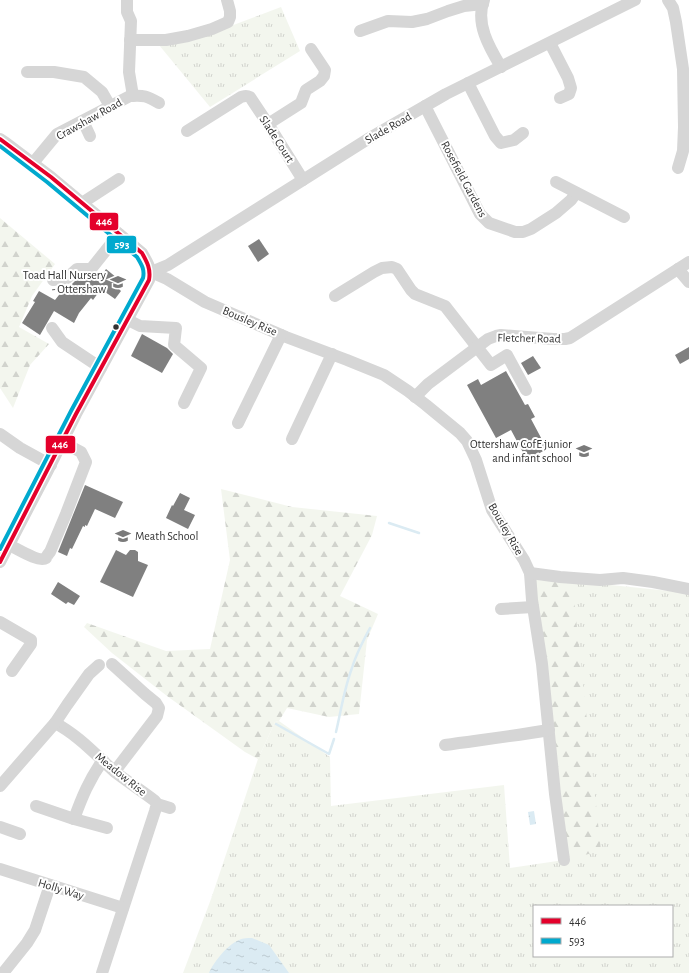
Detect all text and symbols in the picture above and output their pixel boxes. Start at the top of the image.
street label: Crawshaw Road [54,96,124,142]
street label: Slade Road [363,110,413,146]
street label: Slade Court [257,113,297,165]
street label: Rosefield Gardens [439,139,489,219]
line badge: 446 [89,212,119,231]
text: 446 [96,216,112,227]
line badge: 593 [106,235,137,254]
text: 593 [115,239,130,250]
place label: Toad Hall Nursery - Ottershaw [23,269,106,295]
school or university icon: Toad Hall Nursery - Ottershaw [109,273,127,291]
street label: Bousley Rise [221,304,279,339]
unlabelled marker [111,322,121,332]
street label: Fletcher Road [497,331,561,345]
line badge: 446 [45,435,76,454]
place label: Ottershaw CofE junior and infant school [470,438,572,464]
text: 446 [52,439,68,450]
school or university icon: Ottershaw CofE junior and infant school [575,442,593,460]
street label: Bousley Rise [485,501,526,558]
school or university icon: Meath School [114,527,132,545]
place label: Meath School [135,530,198,542]
street label: Meadow Rise [93,750,149,798]
street label: Holly Way [36,876,85,903]
legend [533,905,673,957]
text: 446 [569,915,587,927]
text: 593 [569,935,585,947]

